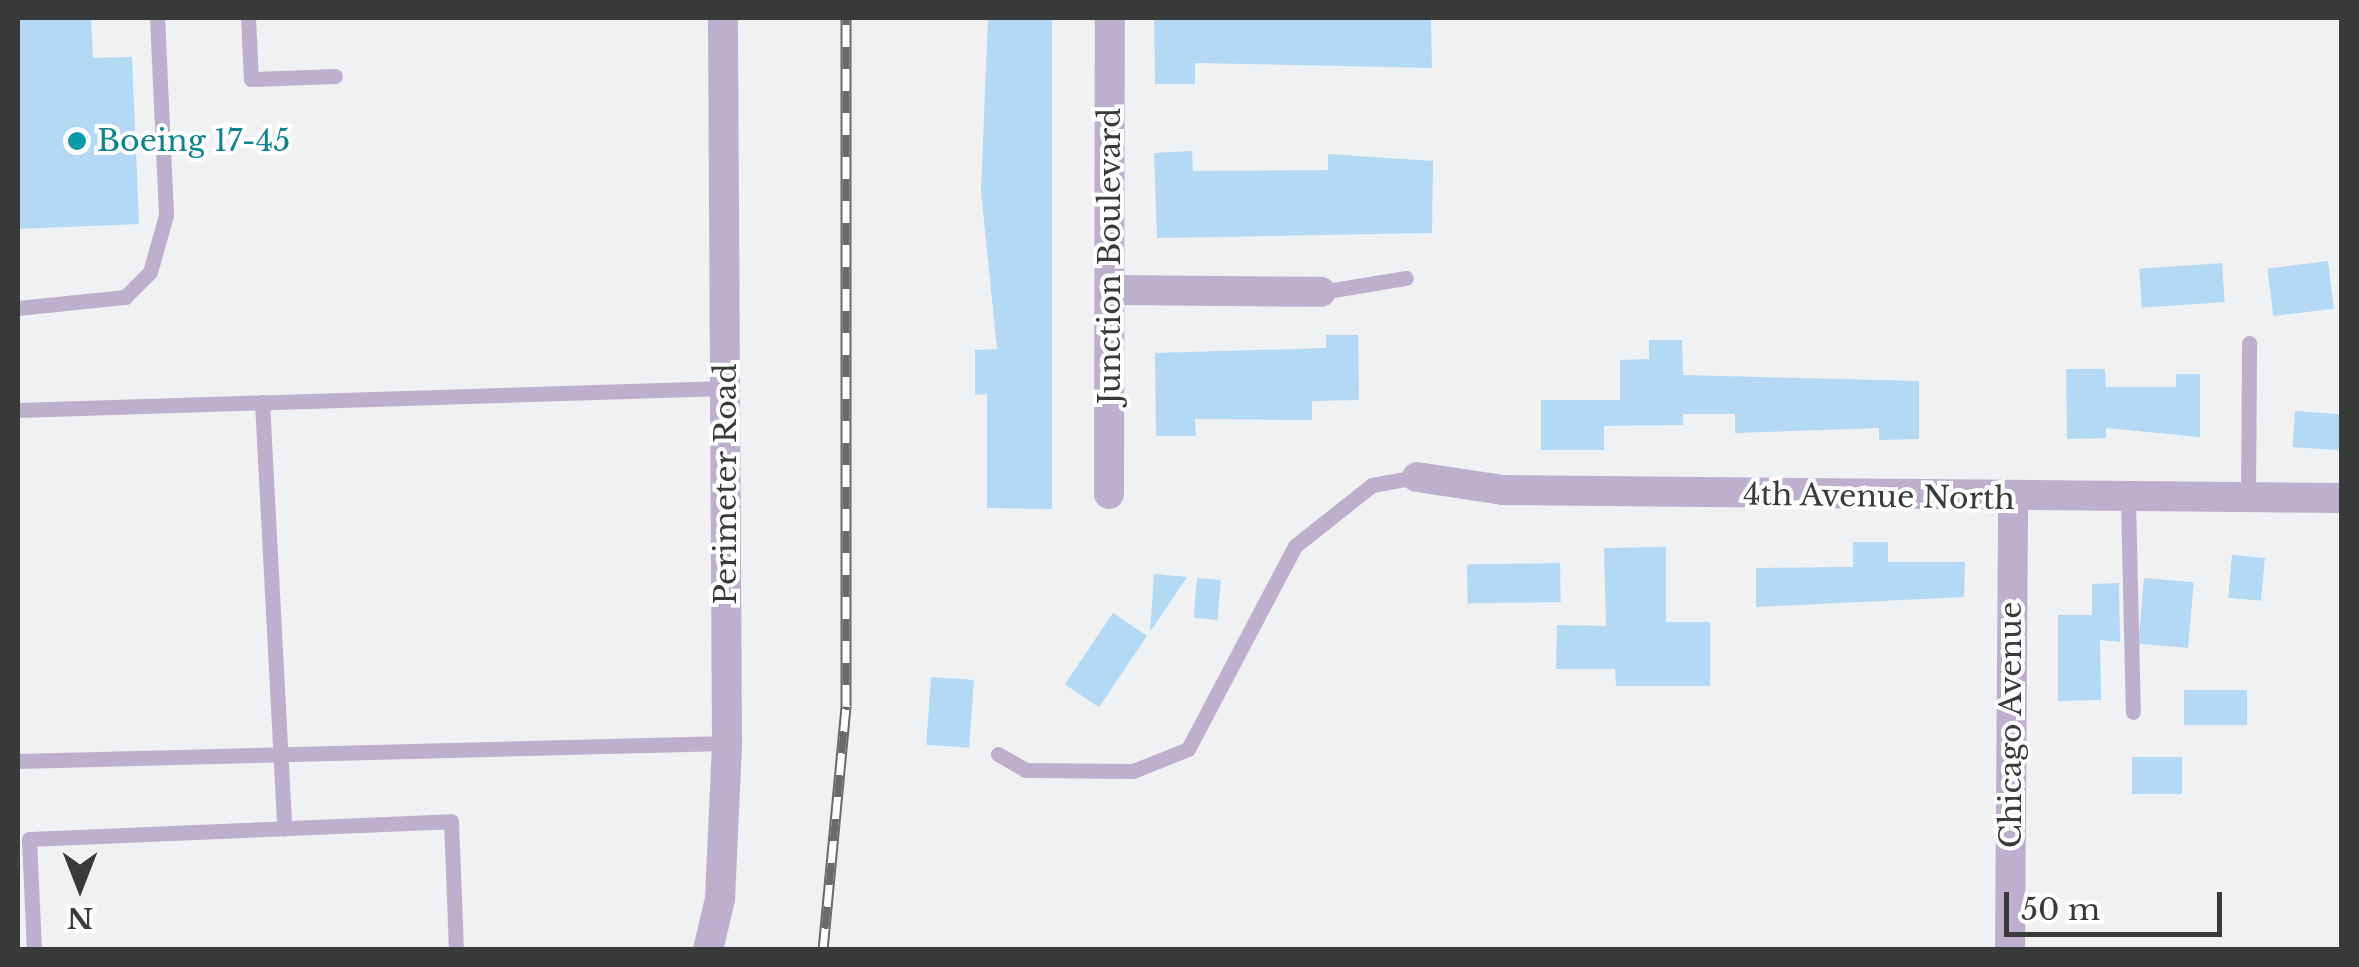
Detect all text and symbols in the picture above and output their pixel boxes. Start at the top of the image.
street label: Junction Boulevard [1092,108,1128,404]
place label: Boeing 17-45 [97,123,291,159]
marker: Boeing 17-45 [66,130,88,152]
street label: Perimeter Road [708,363,744,605]
street label: 4th Avenue North [1742,477,2016,517]
street label: Chicago Avenue [1993,601,2029,849]
north arrow [30,837,130,937]
scale bar [2009,872,2226,934]
text: 50 m [2021,891,2100,928]
text: N [67,900,93,935]

